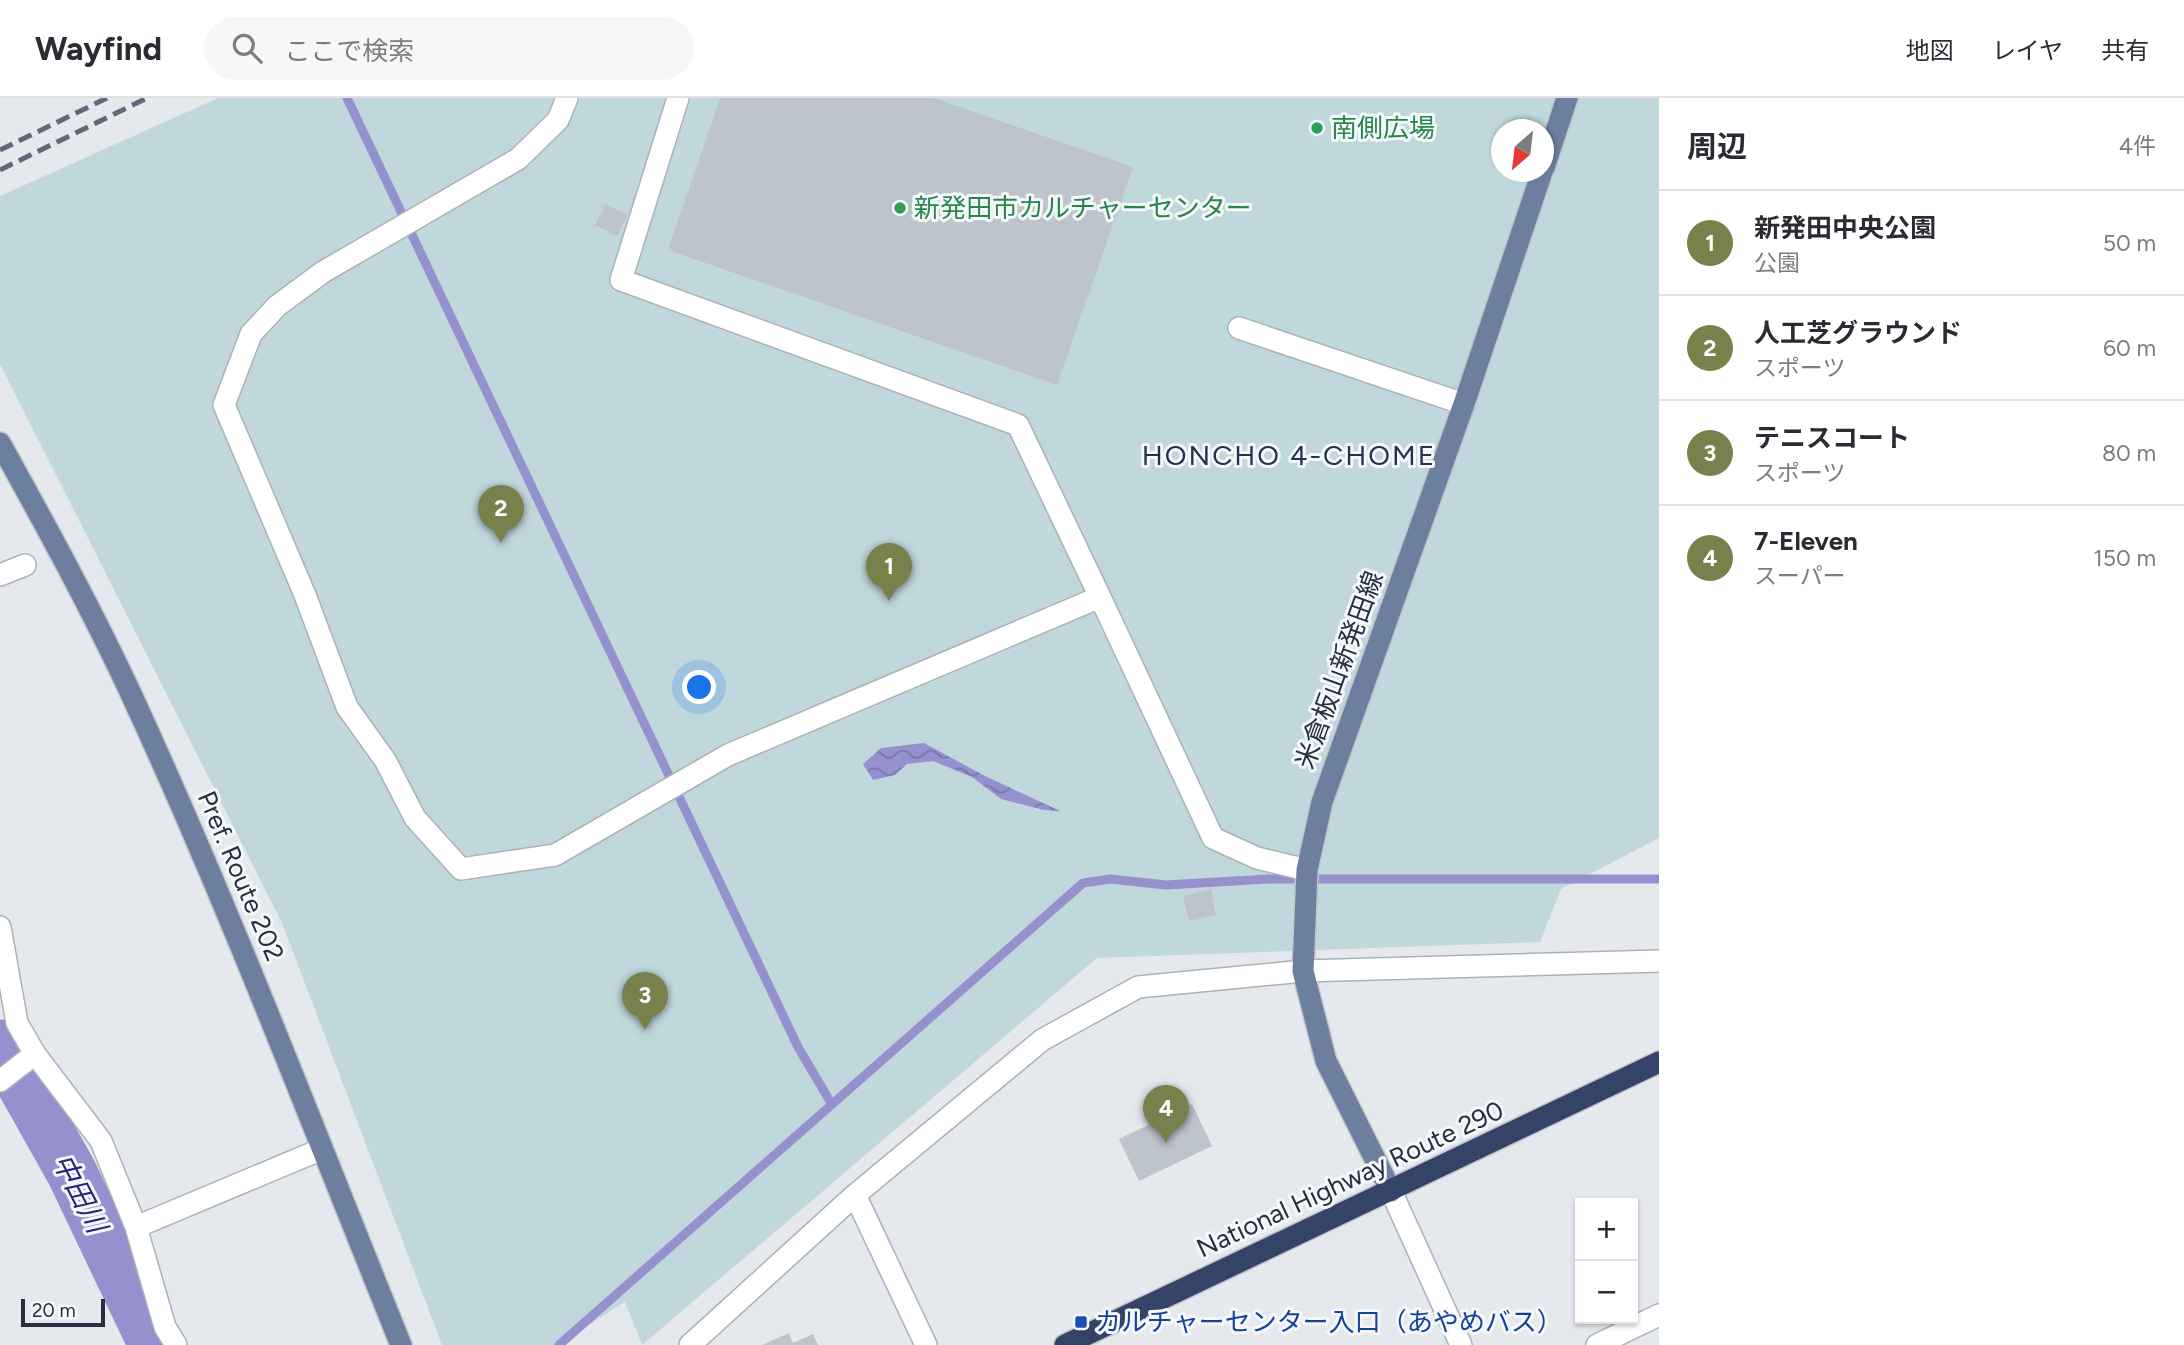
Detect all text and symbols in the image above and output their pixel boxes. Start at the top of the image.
search box [204,17,694,80]
text: Wayfind [35,29,162,68]
icon: search [228,29,266,67]
text: ここで検索 [284,35,414,67]
text: 地図 [1906,36,1954,65]
text: レイヤ [1992,36,2063,65]
text: 共有 [2101,36,2149,65]
place label: 南側広場 [1331,112,1435,144]
north arrow [1491,119,1554,182]
marker: 南側広場 [1309,120,1325,136]
text: 周辺 [1687,128,1747,165]
text: 4件 [2119,132,2156,160]
place label: 新発田市カルチャーセンター [914,192,1252,224]
marker: 新発田市カルチャーセンター [892,200,908,216]
text: 新発田中央公園 [1754,212,1936,244]
text: 1 [1705,229,1715,257]
text: 50 m [2103,229,2156,257]
text: 公園 [1754,249,1800,277]
text: 人工芝グラウンド [1754,317,1962,349]
text: 2 [1703,334,1717,362]
text: 60 m [2103,334,2156,362]
text: スポーツ [1754,354,1846,382]
text: テニスコート [1754,422,1910,454]
district label: HONCHO 4-CHOME [1142,438,1436,472]
text: 3 [1704,439,1716,467]
text: 80 m [2102,439,2156,467]
text: スポーツ [1754,459,1846,487]
pin: 2 [478,485,524,543]
text: 7-Eleven [1754,525,1858,557]
pin: 1 [866,543,912,601]
text: 4 [1703,544,1717,572]
text: 150 m [2093,544,2156,572]
text: スーパー [1754,562,1846,590]
street label: 米倉板山新発田線 [1288,567,1390,773]
your location [682,670,716,704]
street label: Pref. Route 202 [191,786,291,966]
pin: 3 [622,972,668,1030]
pin: 4 [1143,1085,1189,1143]
street label: National Highway Route 290 [1192,1094,1508,1264]
water label: 中田川 [46,1148,116,1241]
map controls [1575,1198,1638,1324]
button: + [1575,1198,1638,1261]
button: − [1575,1261,1638,1324]
scale bar [21,1296,105,1328]
text: 20 m [32,1299,76,1322]
place label: カルチャーセンター入口（あやめバス） [1095,1306,1563,1338]
marker: カルチャーセンター入口（あやめバス） [1073,1314,1089,1330]

